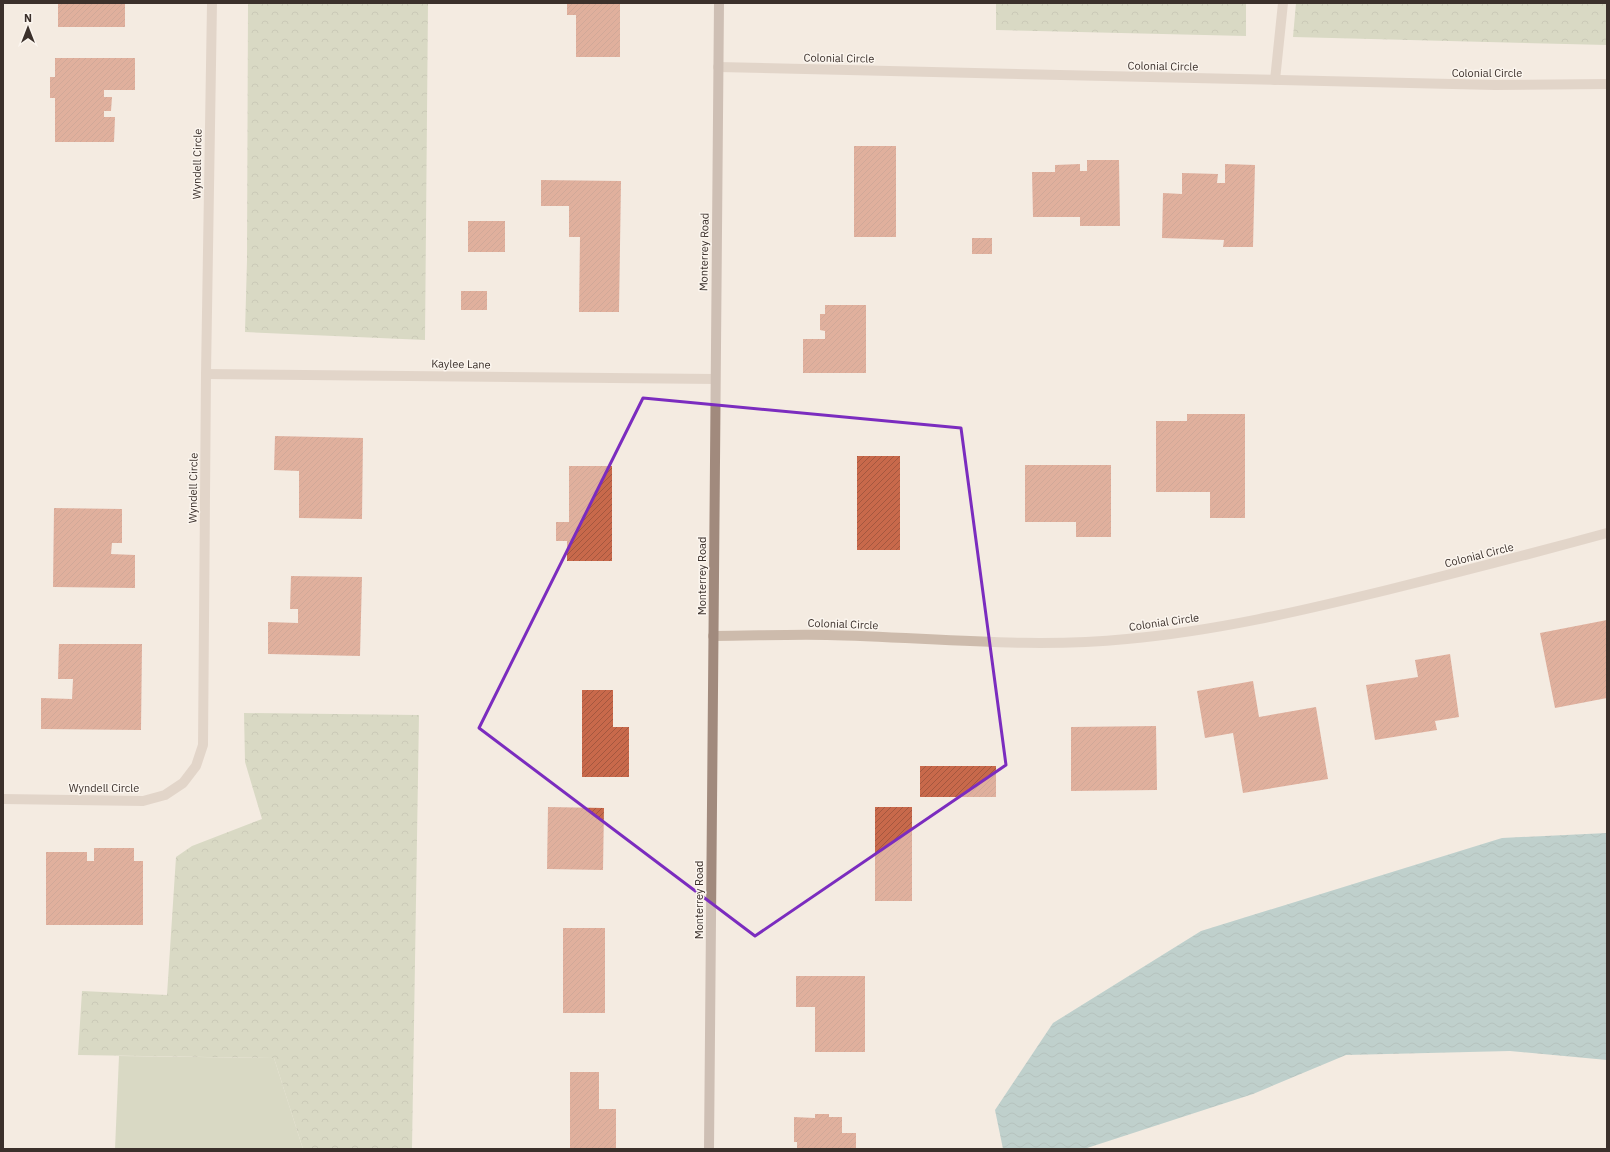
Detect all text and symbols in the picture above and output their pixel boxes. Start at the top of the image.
north arrow [8,8,48,48]
text: N [24,11,32,25]
street label: Colonial Circle [804,50,874,66]
street label: Colonial Circle [1128,58,1198,74]
street label: Colonial Circle [1452,66,1522,80]
street label: Wyndell Circle [189,129,205,199]
street label: Monterrey Road [696,213,712,291]
street label: Kaylee Lane [431,356,491,372]
street label: Wyndell Circle [185,453,201,523]
street label: Monterrey Road [695,537,709,615]
street label: Colonial Circle [1443,540,1515,570]
street label: Colonial Circle [1128,610,1200,634]
street label: Colonial Circle [807,616,879,632]
street label: Wyndell Circle [69,781,139,795]
street label: Monterrey Road [692,861,706,939]

